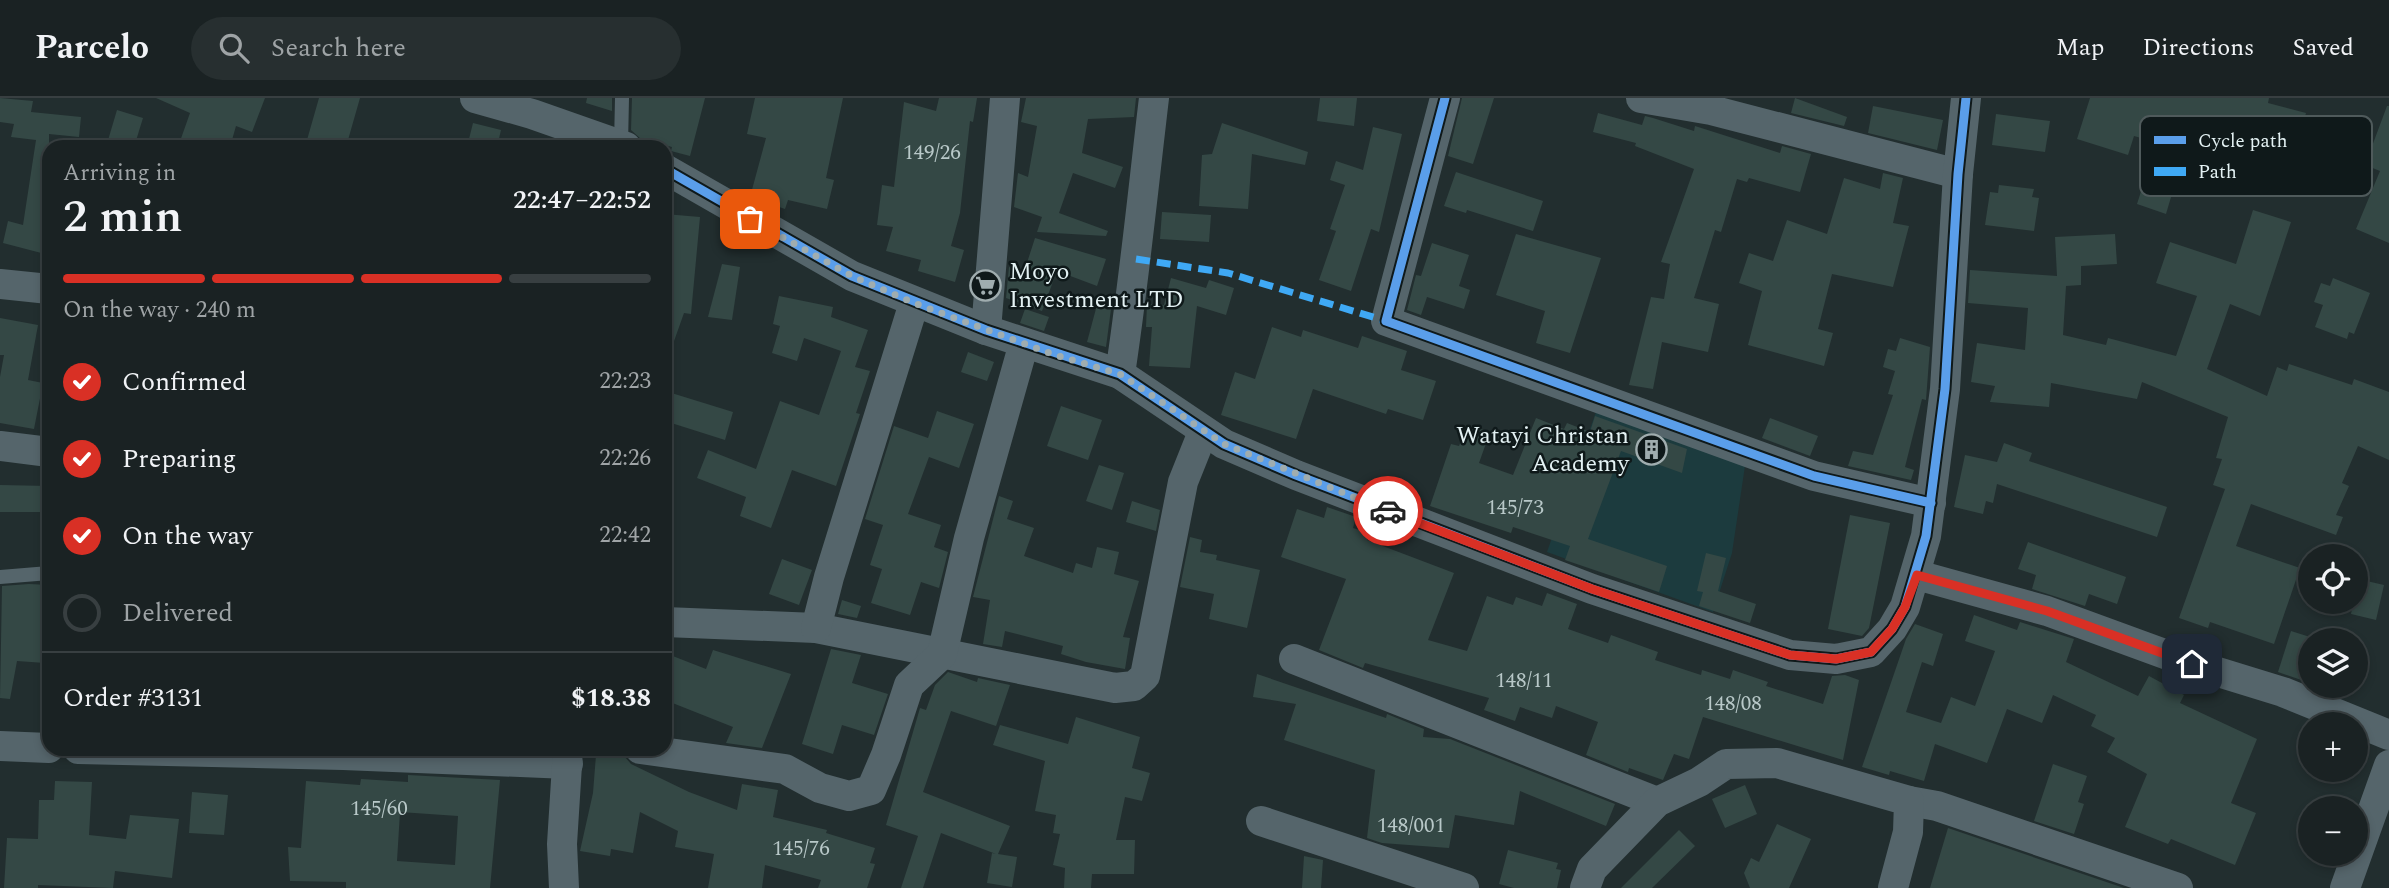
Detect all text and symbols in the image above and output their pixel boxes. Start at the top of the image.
search box [191,17,681,80]
text: Parcelo [35,23,149,73]
text: Search here [271,28,406,68]
icon: search [215,29,253,67]
text: Map [2056,30,2104,66]
text: Directions [2142,30,2254,66]
text: Saved [2292,30,2354,66]
legend [2140,116,2372,196]
text: Cycle path [2198,127,2288,156]
house number: 149/26 [903,137,961,169]
text: Arriving in [63,156,176,191]
text: Path [2198,158,2237,187]
text: 22:47–22:52 [513,180,651,220]
text: 2 min [63,182,182,252]
pin [720,189,780,249]
icon: bag [731,200,769,238]
place label: Moyo Investment LTD [1009,254,1184,318]
supermarket icon: Moyo Investment LTD [969,269,1003,303]
text: On the way · 240 m [63,293,256,328]
text: Confirmed [122,362,247,402]
icon: check [63,363,101,401]
text: 22:23 [599,364,651,399]
place label: Watayi Christan Academy [1456,418,1630,482]
building icon: Watayi Christan Academy [1635,433,1669,467]
text: Preparing [122,439,236,479]
icon: check [63,440,101,478]
text: 22:26 [599,441,651,476]
courier [1353,476,1423,546]
icon: car [1369,492,1407,530]
house number: 145/73 [1486,492,1544,524]
text: On the way [122,516,253,556]
icon: check [63,517,101,555]
text: 22:42 [599,518,651,553]
map controls [2298,544,2368,866]
button: locate [2298,544,2368,614]
text: Delivered [122,593,233,633]
button: layers [2298,628,2368,698]
pin [2162,634,2222,694]
icon: home [2173,645,2211,683]
house number: 148/11 [1495,665,1553,697]
text: Order #3131 [63,678,203,718]
text: $18.38 [571,678,651,718]
house number: 148/08 [1704,688,1762,720]
button: + [2298,712,2368,782]
house number: 145/60 [350,793,408,825]
button: − [2298,796,2368,866]
house number: 148/001 [1377,810,1445,842]
house number: 145/76 [772,833,830,865]

